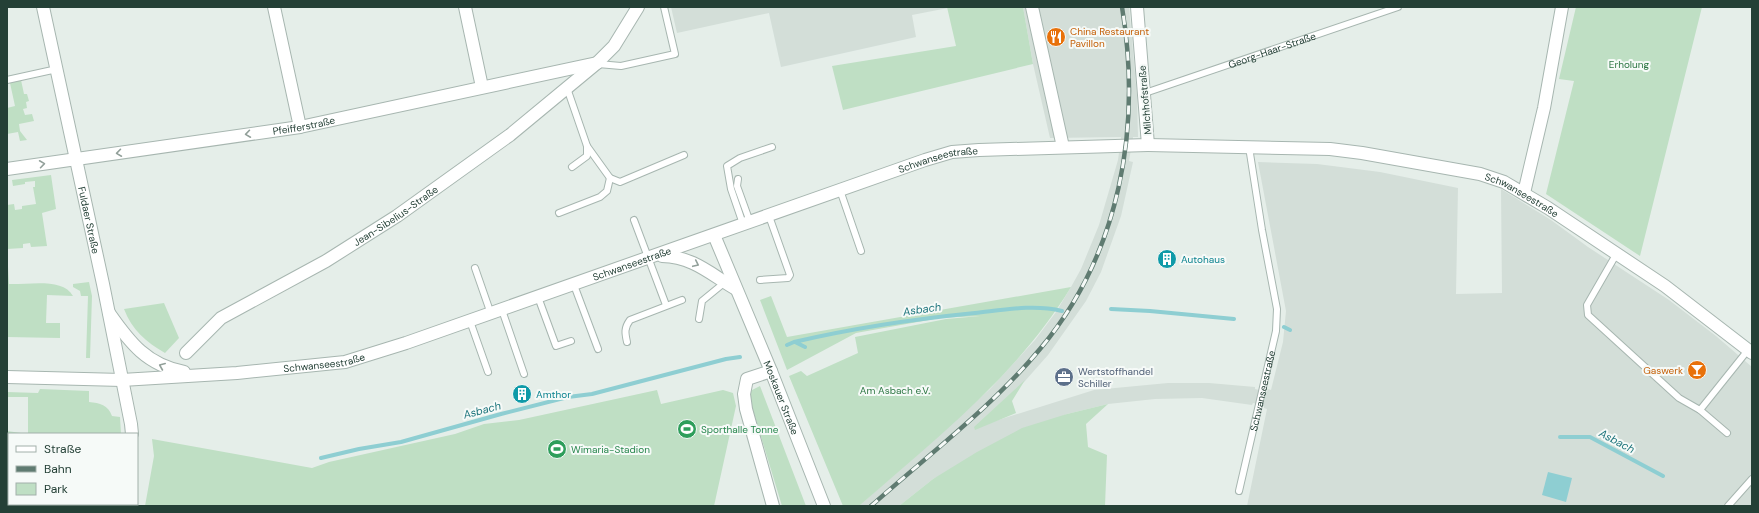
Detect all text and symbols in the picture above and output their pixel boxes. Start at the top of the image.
place label: China Restaurant Pavillon [1070,25,1149,50]
restaurant icon: China Restaurant Pavillon [1045,26,1067,48]
street label: Georg-Haar-Straße [1226,29,1318,71]
park label: Erholung [1609,58,1650,71]
street label: Milchhofstraße [1135,65,1155,135]
street label: Pfeifferstraße [272,113,336,137]
one-way arrow [245,129,251,138]
street label: Schwanseestraße [896,144,979,176]
one-way arrow [116,148,122,157]
one-way arrow [39,160,45,169]
street label: Schwanseestraße [1483,170,1562,220]
street label: Jean-Sibelius-Straße [351,182,441,249]
street label: Fuldaer Straße [76,185,103,255]
street label: Schwanseestraße [591,243,673,283]
building icon: Autohaus [1156,248,1178,270]
place label: Autohaus [1181,253,1225,266]
one-way arrow [692,259,699,267]
water label: Asbach [901,299,942,319]
street label: Schwanseestraße [1247,349,1278,432]
street label: Schwanseestraße [283,350,367,375]
street label: Moskauer Straße [761,359,802,437]
bar icon: Gaswerk [1686,359,1708,381]
one-way arrow [158,362,165,370]
place label: Gaswerk [1643,364,1683,377]
place label: Wertstoffhandel Schiller [1078,365,1153,390]
office icon: Wertstoffhandel Schiller [1053,366,1075,388]
building icon: Amthor [511,383,533,405]
park label: Am Asbach e.V. [860,384,930,397]
place label: Amthor [536,388,571,401]
water label: Asbach [461,398,502,422]
sports icon: Sporthalle Tonne [676,418,698,440]
place label: Sporthalle Tonne [701,423,779,436]
water label: Asbach [1596,425,1637,456]
legend [8,433,138,505]
sports icon: Wimaria-Stadion [546,438,568,460]
text: Straße [44,441,81,457]
place label: Wimaria-Stadion [571,443,650,456]
text: Bahn [44,461,72,477]
text: Park [44,481,68,497]

